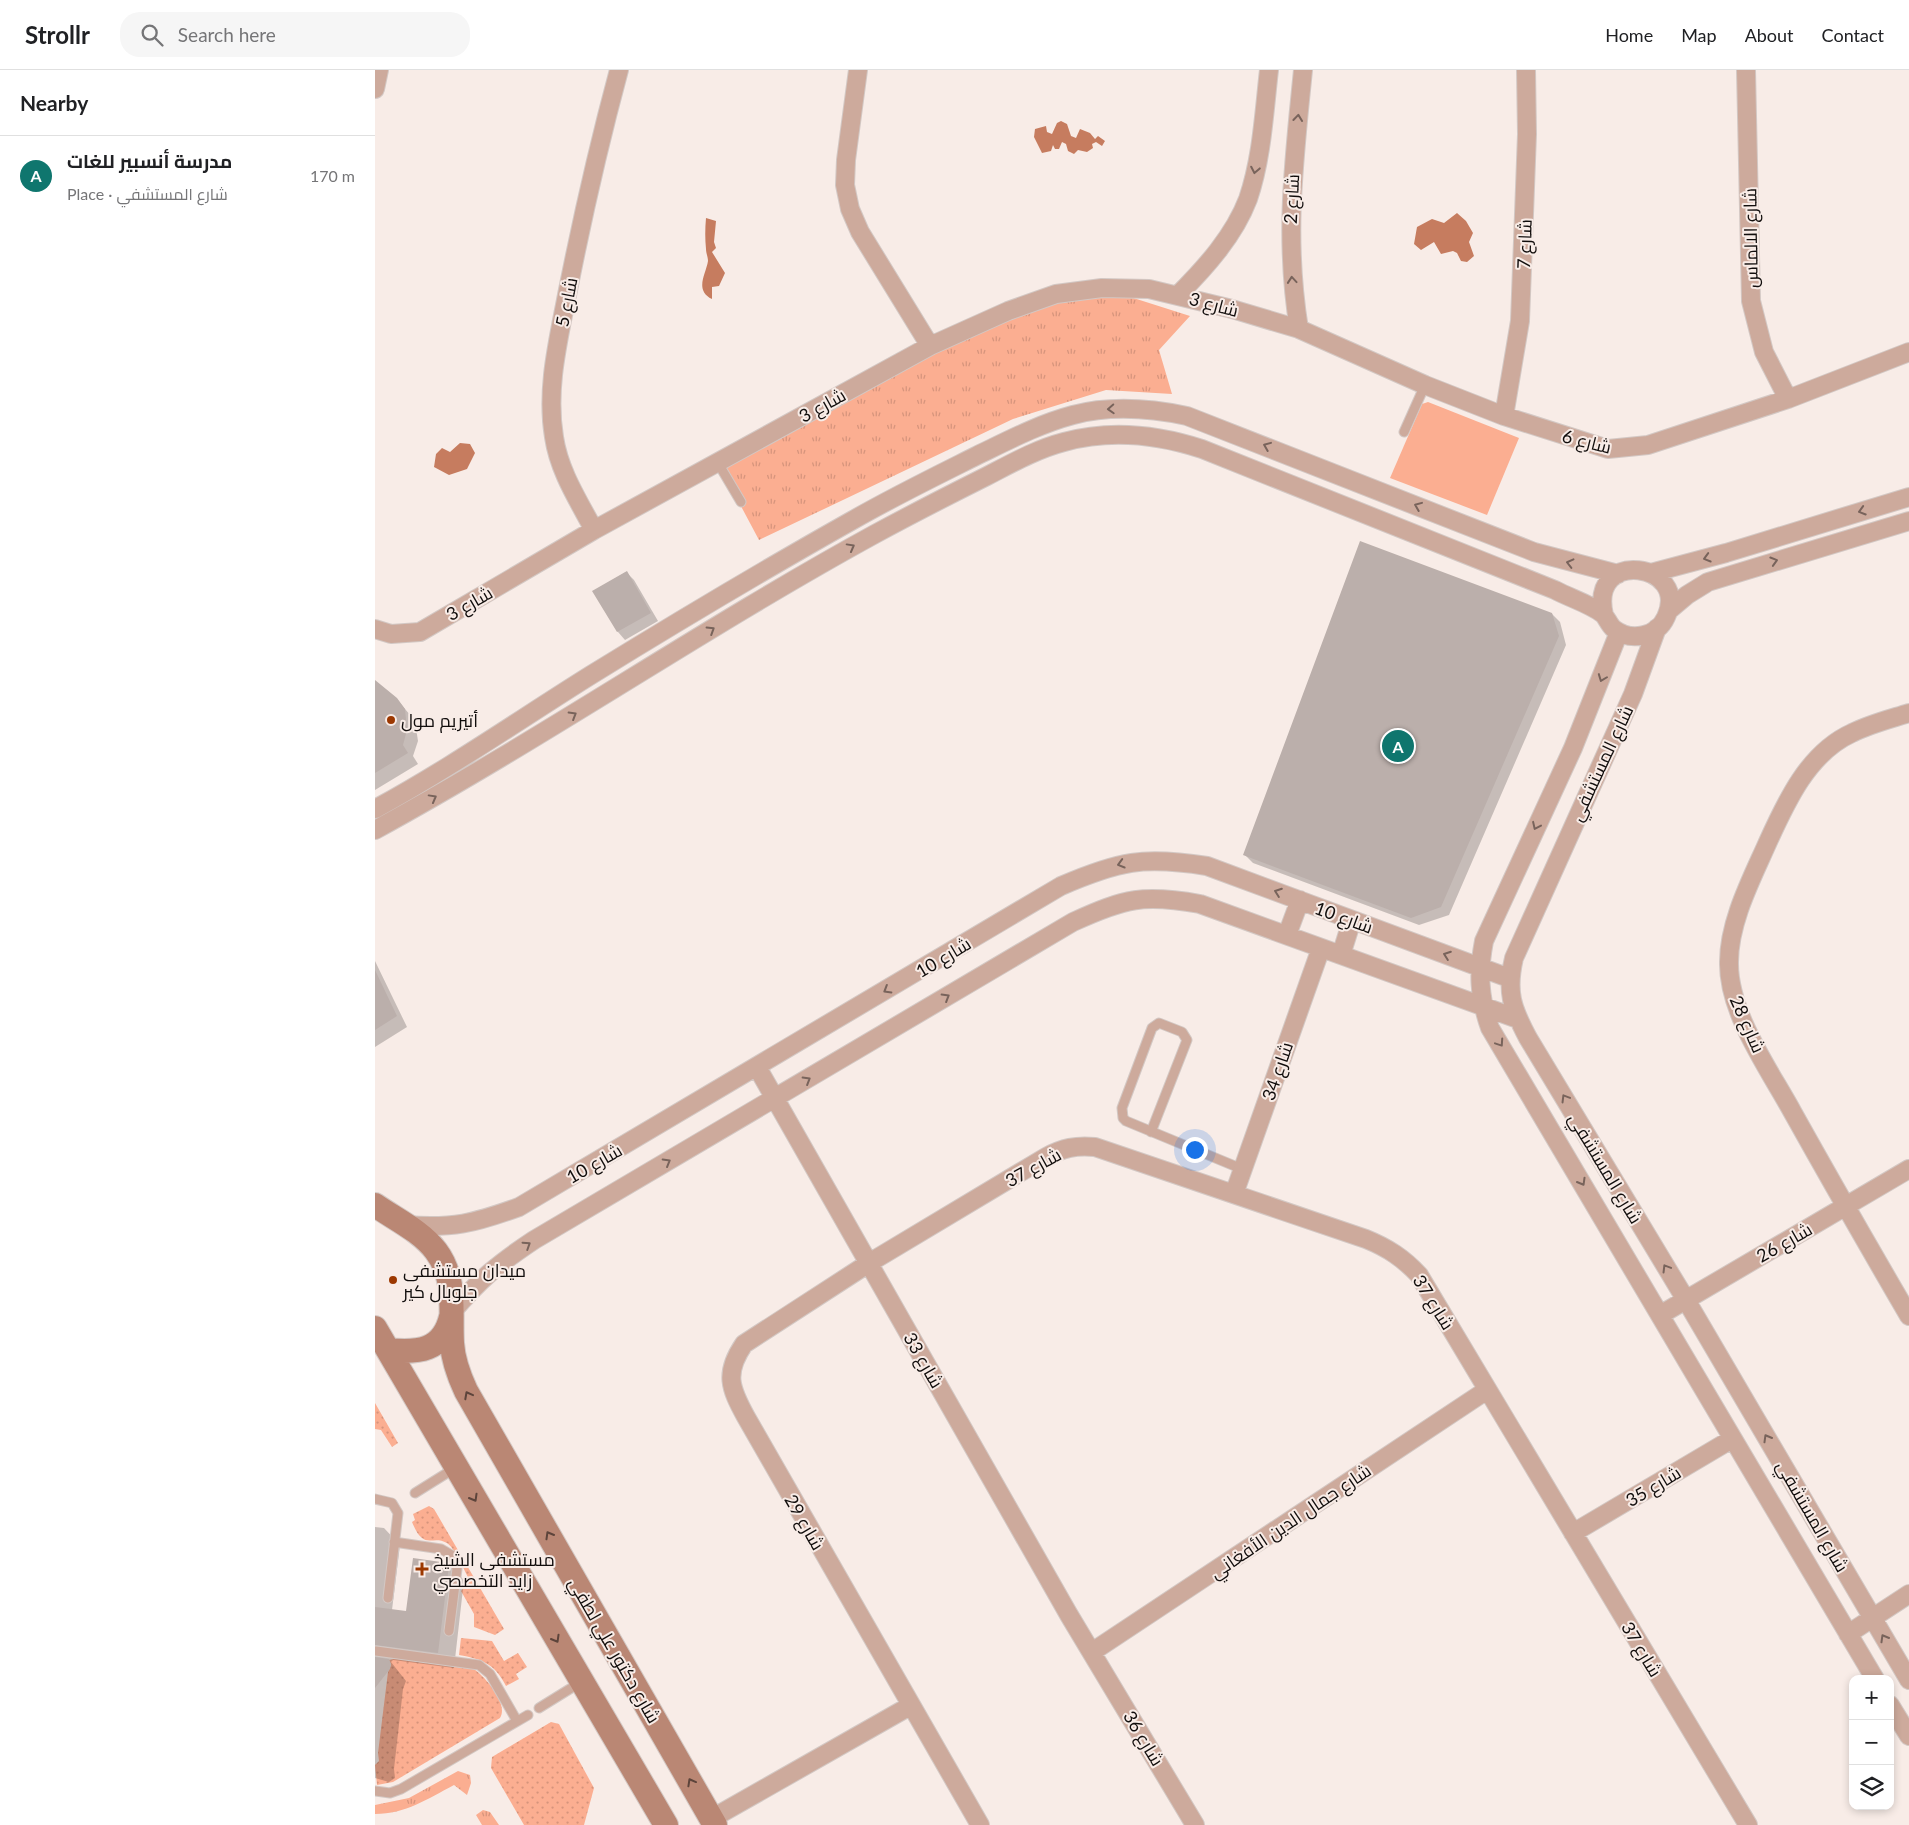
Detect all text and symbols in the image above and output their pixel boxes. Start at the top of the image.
search box [120,12,470,57]
text: Strollr [25,20,90,49]
icon: search [138,21,166,49]
text: Search here [178,23,276,46]
text: Home [1605,24,1653,46]
text: Map [1681,24,1717,46]
text: About [1745,24,1794,46]
text: Contact [1822,24,1884,46]
text: Nearby [20,90,88,115]
one-way arrow [1292,114,1303,122]
text: مدرسة أنسبير للغات [67,149,232,172]
text: A [30,166,42,185]
text: 170 m [310,166,355,185]
one-way arrow [1251,166,1261,175]
street label: شارع 2 [1279,173,1305,225]
text: Place · شارع المستشفي [67,184,228,203]
street label: شارع الالماس [1738,188,1764,288]
street label: شارع 7 [1512,219,1538,269]
street label: شارع 5 [550,275,584,329]
one-way arrow [1287,276,1298,284]
street label: شارع 3 [1187,287,1241,323]
street label: شارع 3 [795,383,850,428]
one-way arrow [1107,404,1115,415]
street label: شارع 6 [1560,424,1614,460]
one-way arrow [1263,442,1272,452]
one-way arrow [1414,502,1423,512]
one-way arrow [1859,505,1867,515]
one-way arrow [845,543,854,553]
one-way arrow [1703,553,1711,563]
one-way arrow [1769,557,1778,567]
one-way arrow [1566,558,1575,569]
street label: شارع 3 [442,581,497,627]
one-way arrow [705,626,714,636]
one-way arrow [1598,673,1608,682]
street label: شارع المستشفي [1565,702,1641,826]
place label: أتيريم مول [401,709,478,733]
one-way arrow [567,712,576,722]
marker: أتيريم مول [385,714,397,726]
pin: A [1382,727,1414,765]
one-way arrow [428,794,437,804]
one-way arrow [1533,821,1543,830]
one-way arrow [1118,858,1126,868]
one-way arrow [1274,888,1283,898]
street label: شارع 10 [1311,896,1376,940]
street label: شارع 10 [911,932,976,984]
one-way arrow [1443,951,1452,961]
one-way arrow [883,984,892,994]
street label: شارع 28 [1724,992,1770,1057]
one-way arrow [941,993,950,1003]
one-way arrow [1493,1037,1503,1046]
street label: شارع 34 [1257,1039,1299,1104]
one-way arrow [801,1076,810,1086]
one-way arrow [1561,1095,1571,1104]
street label: شارع المستشفي [1561,1109,1648,1229]
your location [1182,1137,1208,1163]
street label: شارع 10 [562,1138,627,1189]
street label: شارع 37 [1001,1143,1066,1193]
one-way arrow [661,1159,670,1169]
one-way arrow [1576,1177,1586,1186]
street label: شارع 26 [1752,1217,1817,1268]
one-way arrow [521,1242,531,1251]
place label: ميدان مستشفى جلوبال كير [402,1259,526,1303]
one-way arrow [1663,1264,1673,1273]
street label: شارع 37 [1407,1271,1459,1334]
marker: ميدان مستشفى جلوبال كير [387,1274,399,1286]
street label: شارع 33 [898,1328,949,1393]
one-way arrow [464,1391,474,1400]
one-way arrow [1763,1434,1773,1443]
street label: شارع المستشفي [1769,1456,1854,1578]
street label: شارع جمال الدين الأفغاني [1205,1459,1377,1586]
street label: شارع 35 [1621,1461,1686,1513]
street label: شارع 29 [779,1490,830,1555]
one-way arrow [468,1493,478,1502]
one-way arrow [545,1532,555,1541]
place label: مستشفى الشيخ زايد التخصصي [433,1548,555,1594]
marker: مستشفى الشيخ زايد التخصصي [415,1562,429,1576]
street label: شارع دكتور علي لطفي [561,1573,666,1729]
street label: شارع 37 [1615,1617,1667,1682]
one-way arrow [549,1633,559,1642]
one-way arrow [1881,1635,1891,1644]
map controls [1849,1675,1894,1810]
button: + [1849,1675,1894,1720]
street label: شارع 36 [1117,1706,1169,1771]
button: − [1849,1720,1894,1765]
button: layers [1849,1765,1894,1810]
one-way arrow [687,1779,697,1788]

